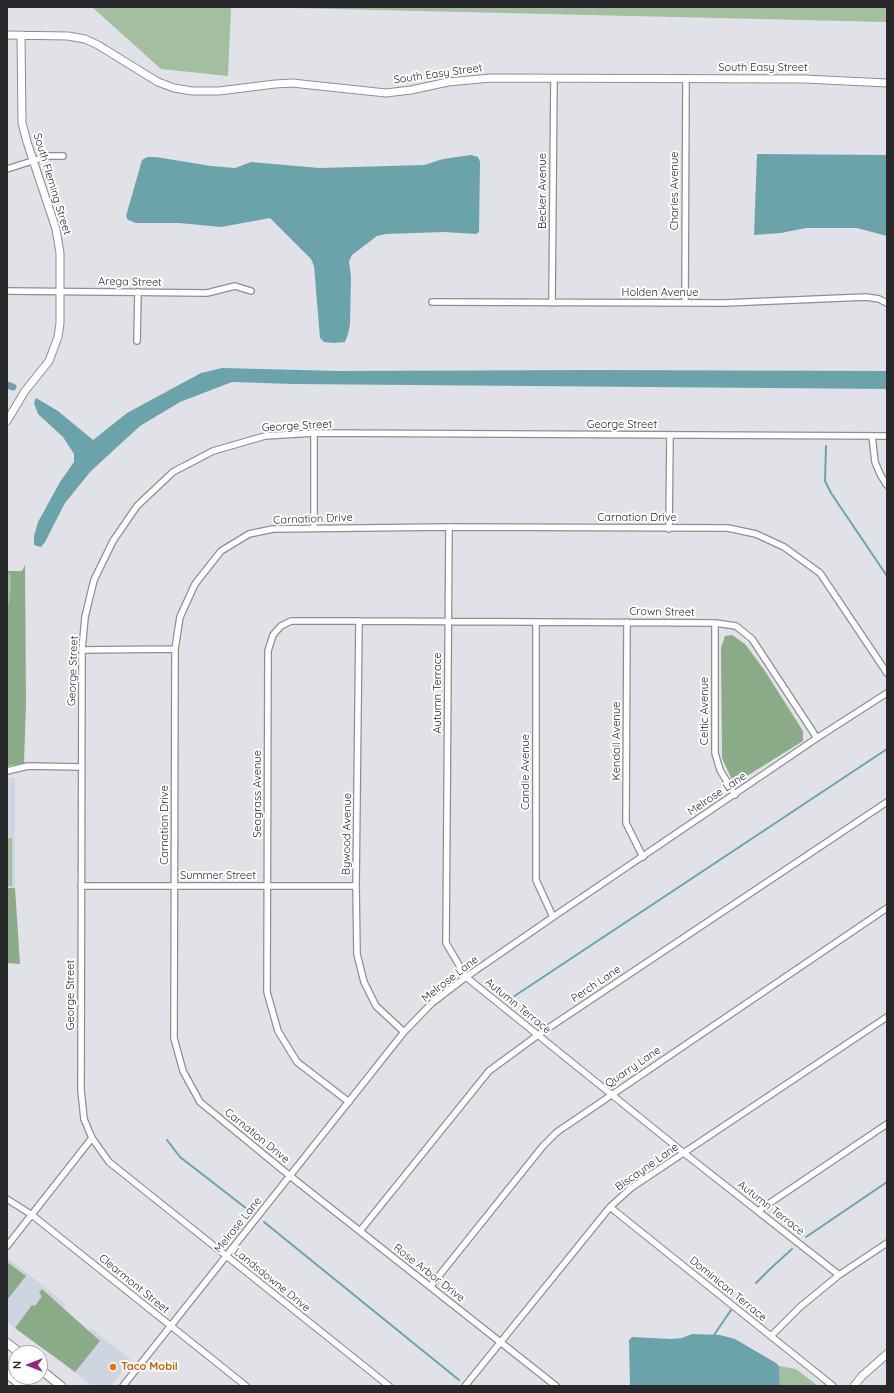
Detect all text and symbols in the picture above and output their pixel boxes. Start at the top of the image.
street label: South Easy Street [393,61,483,87]
street label: South Easy Street [718,61,808,75]
street label: South Fleming Street [30,132,74,236]
street label: Charles Avenue [668,152,682,230]
street label: Becker Avenue [536,153,550,229]
street label: Arega Street [98,275,162,289]
street label: Holden Avenue [622,286,698,300]
street label: George Street [261,418,333,434]
street label: George Street [587,418,657,432]
street label: Carnation Drive [273,511,353,527]
street label: Carnation Drive [597,511,677,525]
street label: Crown Street [629,605,695,619]
street label: George Street [65,636,81,706]
street label: Autumn Terrace [431,652,445,734]
street label: Celtic Avenue [698,677,712,745]
street label: Kendall Avenue [610,702,624,780]
street label: Candle Avenue [519,734,533,810]
street label: Seagrass Avenue [251,750,265,838]
street label: Melrose Lane [685,770,749,818]
street label: Carnation Drive [158,785,172,865]
street label: Bywood Avenue [340,793,354,875]
street label: Summer Street [180,869,256,883]
street label: Melrose Lane [419,953,481,1005]
street label: George Street [64,960,78,1030]
street label: Perch Lane [569,963,623,1005]
street label: Autumn Terrace [482,975,554,1037]
street label: Quarry Lane [603,1044,663,1090]
street label: Carnation Drive [222,1106,292,1166]
street label: Biscayne Lane [613,1140,681,1194]
street label: Autumn Terrace [735,1178,807,1238]
street label: Melrose Lane [211,1194,265,1256]
street label: Rose Arbor Drive [391,1241,467,1305]
street label: Landsdowne Drive [231,1245,313,1315]
street label: Clearmont Street [96,1252,172,1316]
street label: Dominican Terrace [687,1254,769,1324]
north arrow [8,1345,48,1385]
place label: Taco Mobil [121,1360,178,1374]
text: N [10,1361,24,1369]
marker: Taco Mobil [108,1362,118,1372]

